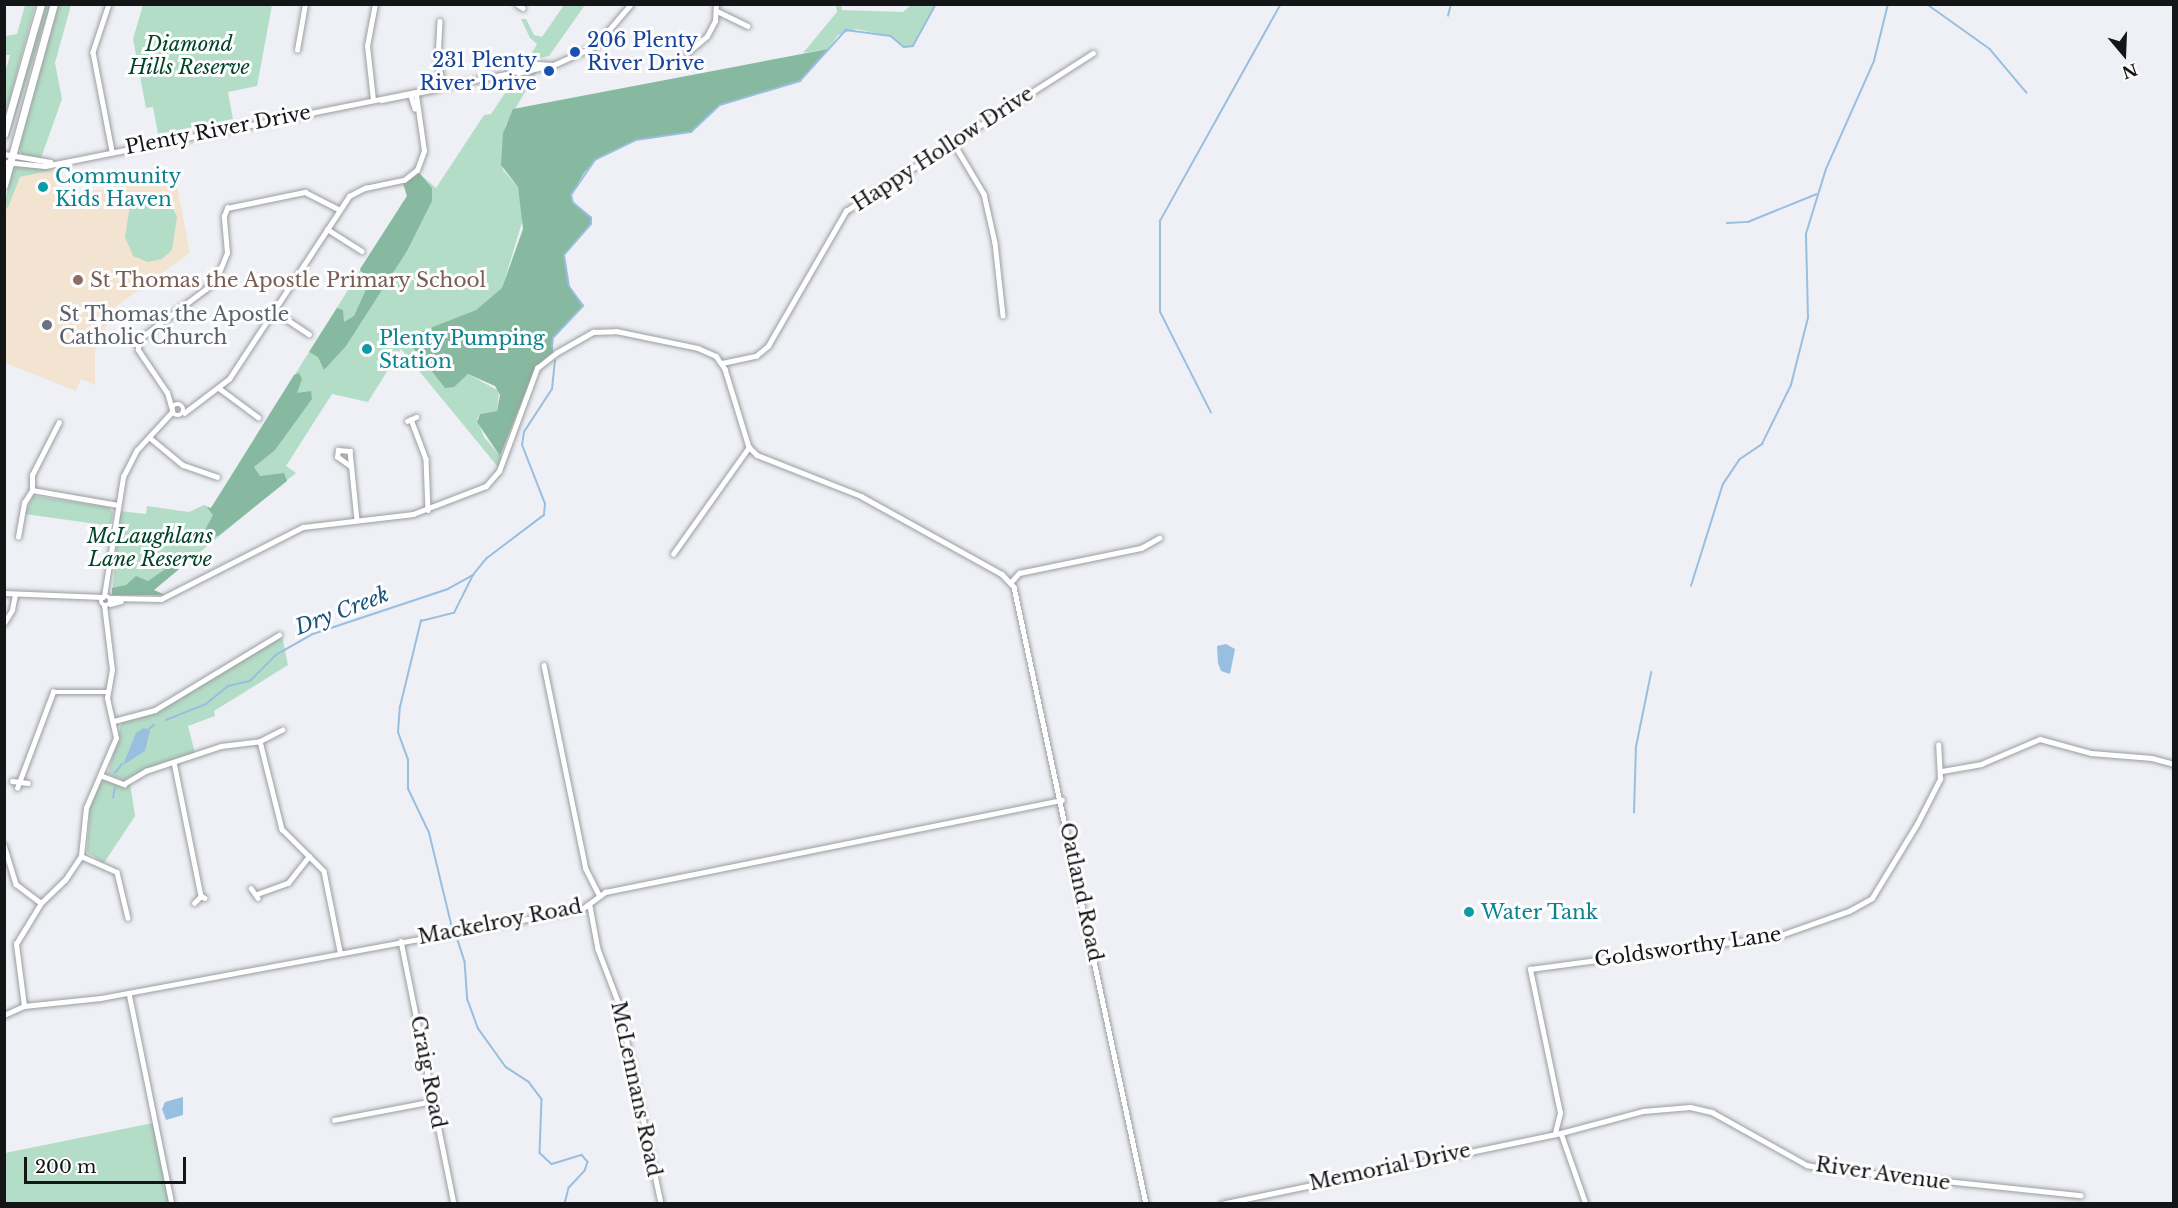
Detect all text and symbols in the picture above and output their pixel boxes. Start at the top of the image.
north arrow [2094,24,2154,84]
place label: 206 Plenty River Drive [587,28,705,75]
park label: Diamond Hills Reserve [128,33,250,80]
marker: 206 Plenty River Drive [568,45,582,59]
place label: 231 Plenty River Drive [419,48,537,95]
text: N [2119,59,2140,83]
marker: 231 Plenty River Drive [542,64,556,78]
street label: Happy Hollow Drive [848,81,1038,217]
street label: Plenty River Drive [123,100,313,160]
place label: Community Kids Haven [55,164,181,211]
marker: Community Kids Haven [36,180,50,194]
place label: St Thomas the Apostle Primary School [90,268,488,292]
marker: St Thomas the Apostle Primary School [71,273,85,287]
place label: St Thomas the Apostle Catholic Church [59,302,291,349]
marker: St Thomas the Apostle Catholic Church [40,318,54,332]
place label: Plenty Pumping Station [379,326,545,373]
marker: Plenty Pumping Station [360,342,374,356]
park label: McLaughlans Lane Reserve [87,525,213,572]
water label: Dry Creek [292,582,392,640]
street label: Oatland Road [1055,820,1107,964]
street label: Mackelroy Road [416,894,584,950]
place label: Water Tank [1481,900,1599,924]
marker: Water Tank [1462,905,1476,919]
street label: Goldsworthy Lane [1593,922,1783,972]
street label: McLennans Road [606,999,666,1179]
street label: Craig Road [405,1014,451,1130]
street label: Memorial Drive [1307,1138,1473,1196]
scale bar [27,1145,189,1183]
street label: River Avenue [1813,1153,1953,1195]
text: 200 m [35,1156,96,1178]

